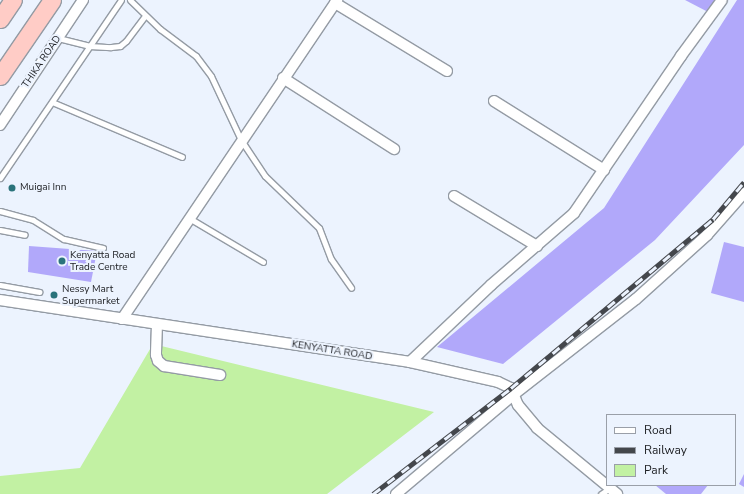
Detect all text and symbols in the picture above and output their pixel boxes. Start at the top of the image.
street label: THIKA ROAD [20,33,64,91]
place label: Muigai Inn [20,182,66,194]
marker: Muigai Inn [7,183,17,193]
place label: Kenyatta Road Trade Centre [70,249,135,272]
marker: Kenyatta Road Trade Centre [57,256,67,266]
place label: Nessy Mart Supermarket [62,283,120,306]
marker: Nessy Mart Supermarket [49,290,59,300]
street label: KENYATTA ROAD [291,339,373,363]
legend [606,414,736,486]
text: Road [644,422,672,438]
text: Railway [644,442,687,458]
text: Park [644,462,668,478]

